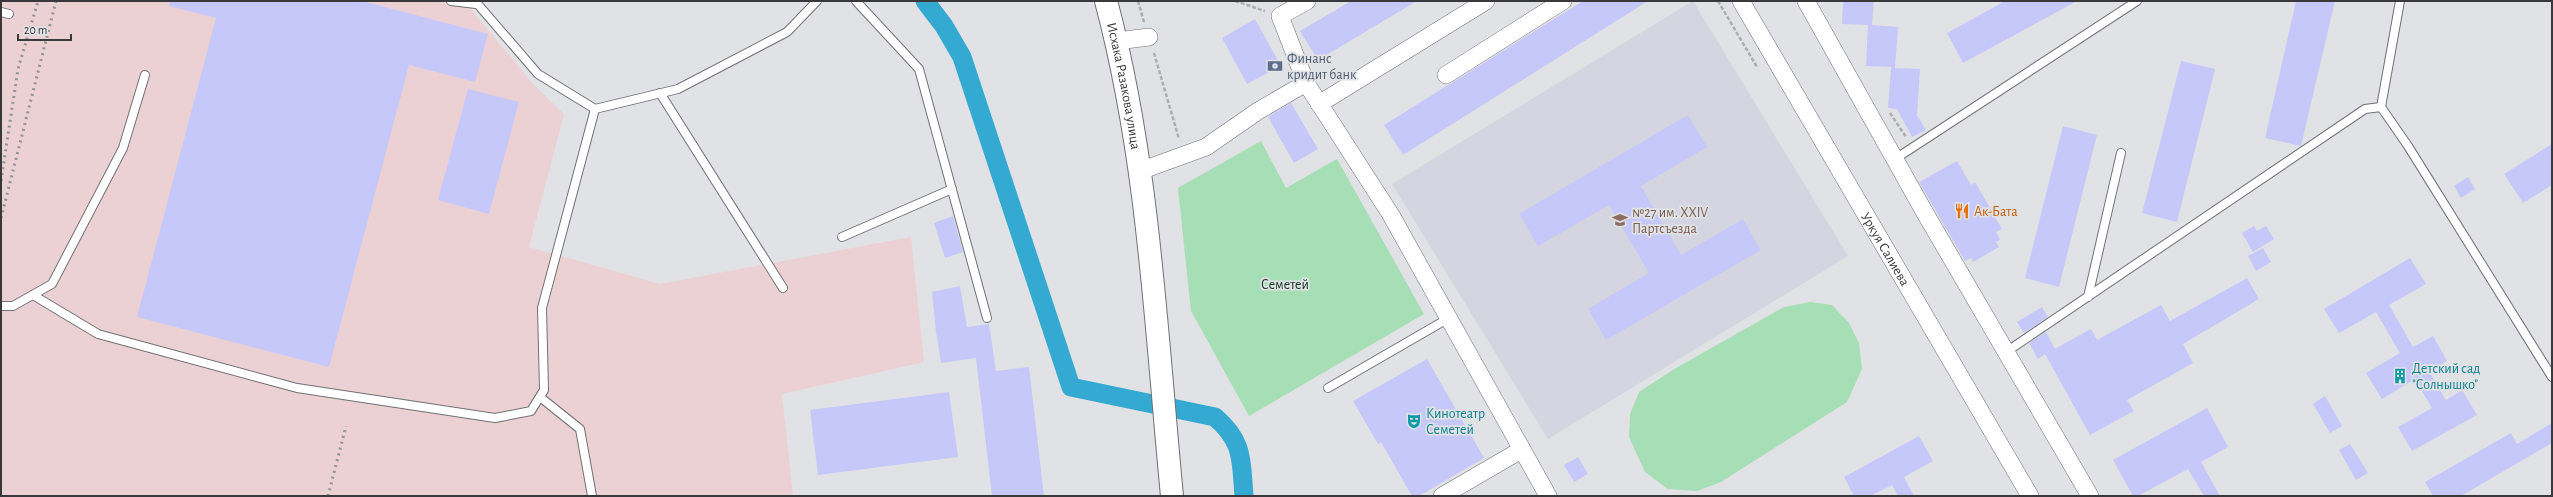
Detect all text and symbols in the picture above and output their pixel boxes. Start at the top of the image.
scale bar [18,16,71,42]
street label: Исхака Разакова улица [1104,21,1142,151]
text: 20 m [24,24,47,36]
place label: Финанс кридит банк [1287,52,1357,82]
bank icon: Финанс кридит банк [1266,57,1284,75]
restaurant icon: Ак-Бата [1953,202,1971,220]
place label: Ак-Бата [1974,205,2018,219]
place label: №27 им. XXIV Партсъезда [1632,206,1708,236]
street label: Уркуя Салиева [1858,210,1912,289]
school or university icon: №27 им. XXIV Партсъезда [1611,211,1629,229]
park label: Семетей [1261,278,1309,292]
place label: Детский сад "Солнышко" [2412,362,2480,392]
building icon: Детский сад "Солнышко" [2391,367,2409,385]
place label: Кинотеатр Семетей [1426,407,1485,437]
theatre icon: Кинотеатр Семетей [1405,412,1423,430]

